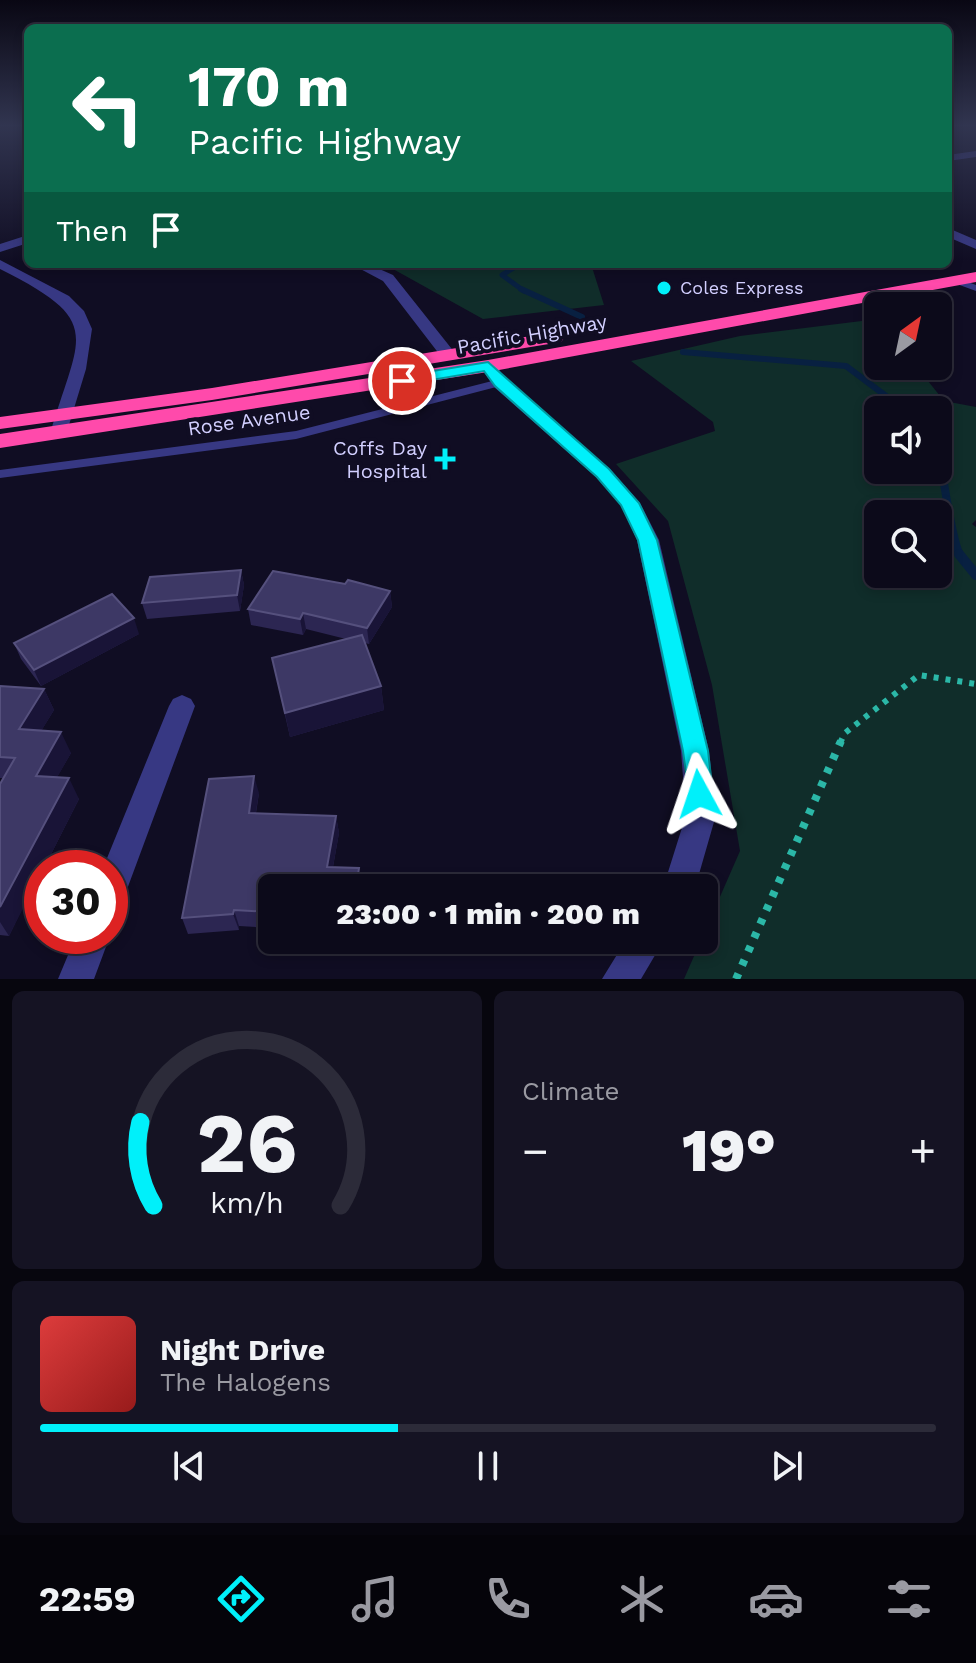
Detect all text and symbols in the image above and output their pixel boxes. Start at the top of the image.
text: 170 m [188,54,350,120]
icon: left [56,56,160,160]
text: Pacific Highway [188,121,461,163]
icon: arrive [144,208,188,252]
text: Then [56,213,128,248]
place label: Coles Express [680,277,803,298]
marker: Coles Express [655,279,673,297]
north arrow [864,292,952,380]
map controls [864,292,952,588]
street label: Pacific Highway [455,309,609,359]
pin [368,347,436,415]
icon: arrive [380,359,424,403]
button: sound [864,396,952,484]
street label: Rose Avenue [186,400,312,440]
place label: Coffs Day Hospital [333,436,428,483]
marker: Coffs Day Hospital [434,448,456,470]
button: search [864,500,952,588]
position arrow [657,752,741,836]
speed limit sign: 30 [24,850,128,954]
text: 23:00 · 1 min · 200 m [336,896,640,931]
text: Climate [522,1076,620,1106]
text: 26 [197,1095,297,1192]
text: 19° [682,1115,776,1186]
text: − [522,1125,549,1177]
text: + [909,1125,936,1177]
text: km/h [210,1186,284,1220]
text: Night Drive [160,1332,325,1367]
text: The Halogens [160,1367,331,1397]
icon: previous [167,1444,211,1488]
icon: pause [466,1444,510,1488]
icon: next [765,1444,809,1488]
icon: directions [213,1571,269,1627]
icon: music [347,1571,403,1627]
icon: phone [480,1571,536,1627]
icon: climate [614,1571,670,1627]
icon: car [748,1571,804,1627]
icon: filters [881,1571,937,1627]
text: 22:59 [39,1578,136,1620]

